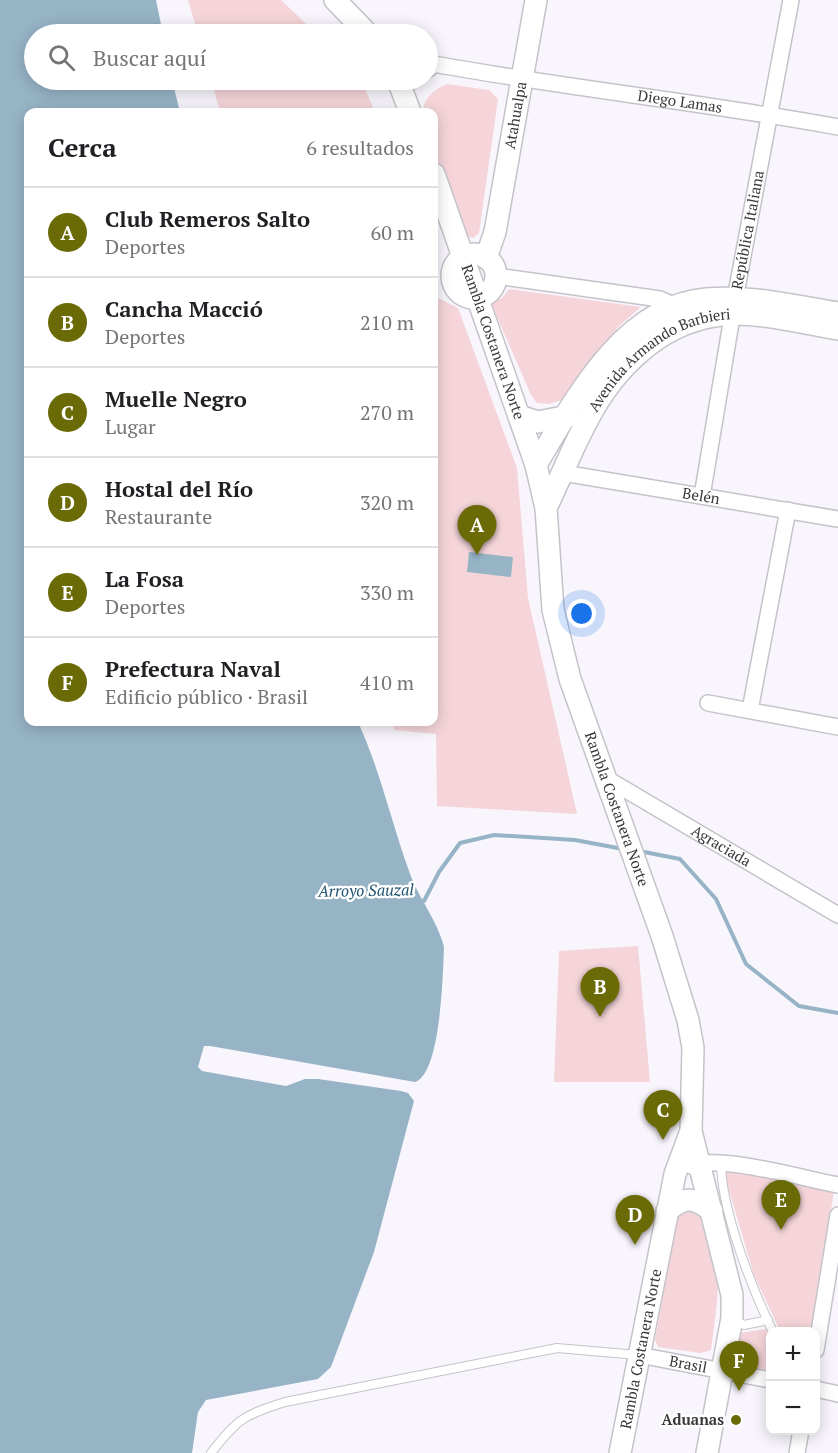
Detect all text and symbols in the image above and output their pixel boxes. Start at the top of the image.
search box [24,24,438,90]
icon: search [45,41,78,74]
text: Buscar aquí [93,43,206,72]
street label: Atahualpa [499,79,530,151]
street label: Diego Lamas [636,85,724,117]
text: Cerca [48,130,117,164]
text: 6 resultados [306,134,414,161]
street label: República Italiana [726,168,768,291]
text: Club Remeros Salto [105,204,310,233]
text: A [60,219,75,246]
text: 60 m [371,219,414,246]
text: Deportes [105,233,185,260]
street label: Rambla Costanera Norte [457,261,530,422]
text: Cancha Macció [105,294,263,323]
street label: Avenida Armando Barbieri [583,303,731,415]
text: B [61,309,74,336]
text: 210 m [360,309,414,336]
text: Deportes [105,323,185,350]
text: Muelle Negro [105,384,247,413]
text: C [61,399,74,426]
text: 270 m [360,399,414,426]
text: Lugar [105,413,156,440]
text: Hostal del Río [105,474,253,503]
street label: Belén [681,482,722,508]
text: D [60,489,75,516]
text: 320 m [360,489,414,516]
text: Restaurante [105,503,212,530]
pin: A [458,506,496,555]
text: La Fosa [105,564,184,593]
text: E [61,579,74,606]
text: 330 m [360,579,414,606]
text: Deportes [105,593,185,620]
your location [567,599,596,628]
text: Prefectura Naval [105,654,281,683]
text: F [62,669,73,696]
text: 410 m [360,669,414,696]
text: Edificio público · Brasil [105,683,308,710]
street label: Rambla Costanera Norte [581,729,654,889]
street label: Agraciada [688,820,756,871]
water label: Arroyo Sauzal [317,878,415,902]
pin: B [580,968,620,1017]
pin: C [644,1090,682,1140]
pin: E [762,1180,800,1230]
pin: D [616,1196,654,1245]
street label: Rambla Costanera Norte [615,1267,665,1431]
map controls [766,1327,820,1435]
button: + [766,1327,820,1381]
pin: F [720,1342,758,1391]
street label: Brasil [668,1350,709,1377]
button: − [766,1381,820,1435]
place label: Aduanas [662,1409,724,1429]
marker: Aduanas [729,1413,743,1427]

